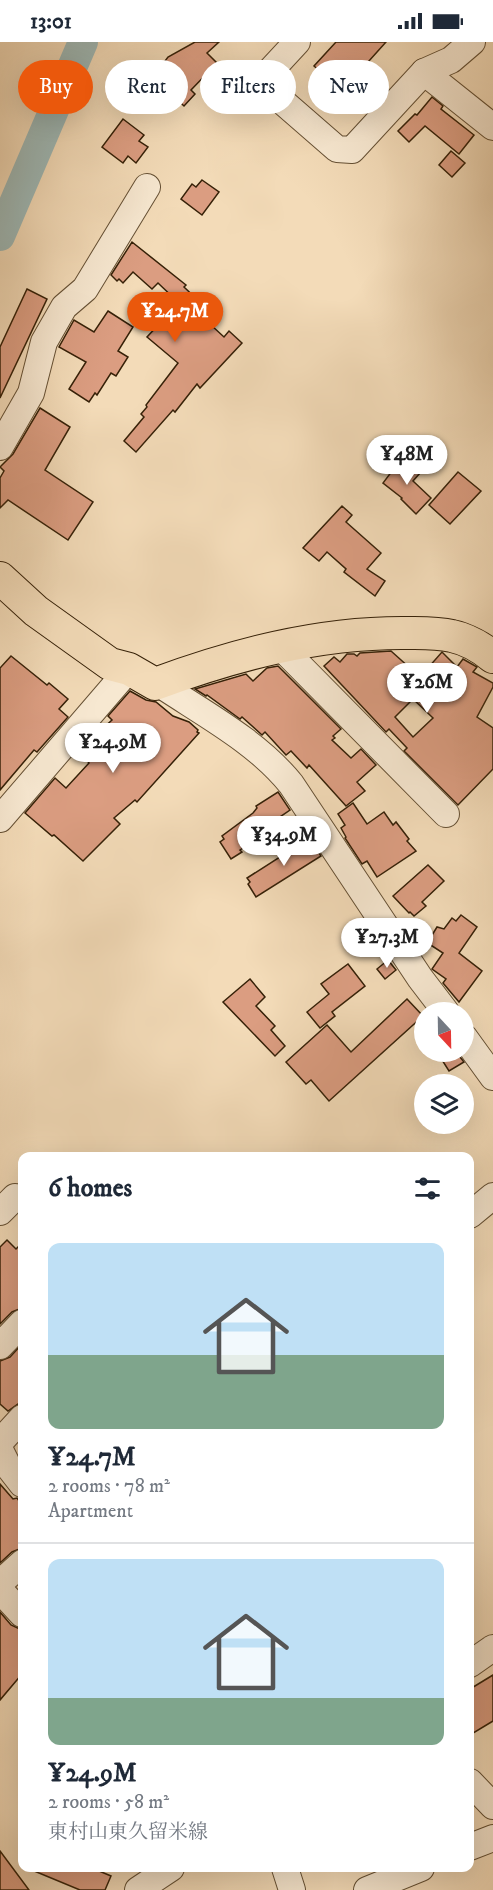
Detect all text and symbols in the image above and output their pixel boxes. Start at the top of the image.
text: 13:01 [30,8,72,35]
chip: Buy [18,60,93,114]
chip: Rent [105,60,188,114]
chip: Filters [200,60,296,114]
chip: New [308,60,389,114]
pin: ¥24.7M [126,292,224,343]
text: ¥24.7M [141,299,209,324]
pin: ¥48M [371,435,443,486]
text: ¥48M [380,442,434,467]
pin: ¥26M [391,663,463,714]
text: ¥26M [401,670,453,695]
pin: ¥24.9M [64,723,162,774]
text: ¥24.9M [79,730,147,755]
pin: ¥34.9M [235,816,333,867]
text: ¥34.9M [251,823,317,848]
pin: ¥27.3M [338,918,436,969]
text: ¥27.3M [355,925,419,950]
north arrow [414,1002,474,1062]
map controls [414,1002,474,1134]
button: layers [414,1074,474,1134]
text: 6 homes [48,1172,132,1205]
icon: filters [411,1172,444,1205]
icon: home [192,1282,300,1390]
text: ¥24.7M [48,1441,136,1474]
text: 2 rooms · 78 m² [48,1474,170,1499]
text: Apartment [48,1499,133,1524]
icon: home [192,1598,300,1706]
text: ¥24.9M [48,1757,137,1790]
text: 2 rooms · 58 m² [48,1790,169,1815]
text: 東村山東久留米線 [48,1820,208,1845]

